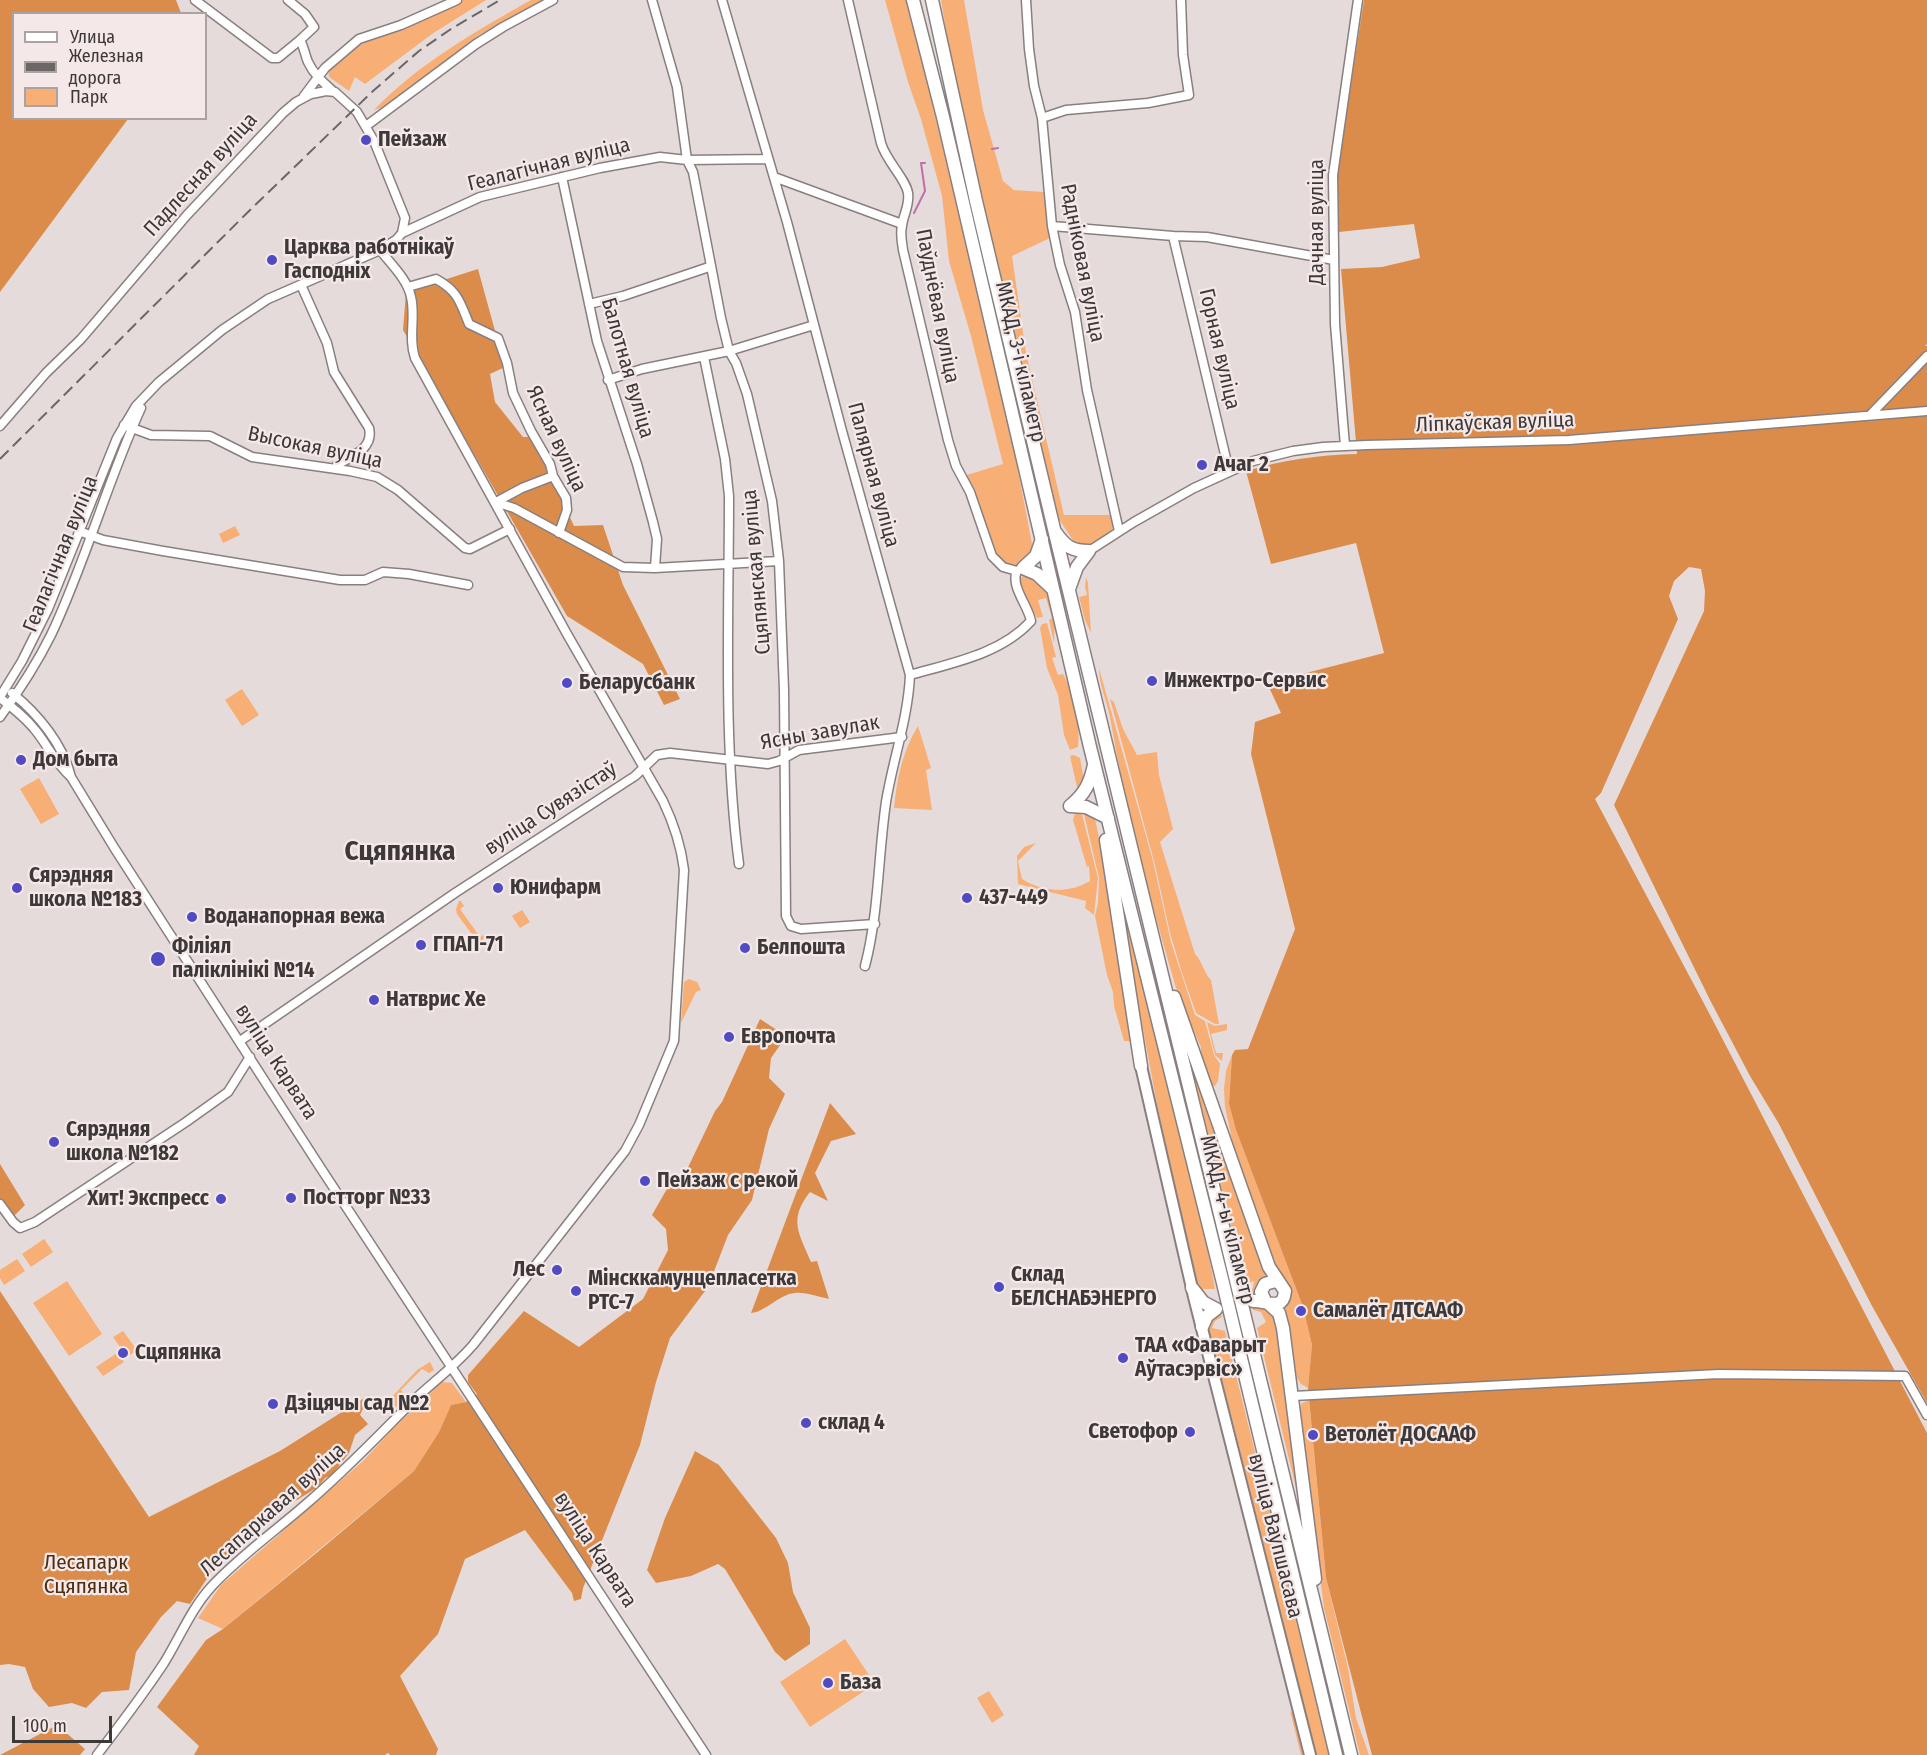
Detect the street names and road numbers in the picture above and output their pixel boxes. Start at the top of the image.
street label: Падлесная вуліца [139,108,263,242]
street label: Геалагічная вуліца [465,133,633,197]
street label: Дачная вуліца [1304,159,1330,285]
street label: Радніковая вуліца [1054,182,1110,344]
street label: Паўднёвая вуліца [910,227,964,385]
street label: МКАД, 3-і кіламетр [989,279,1051,445]
street label: Горная вуліца [1193,286,1245,412]
street label: Балотная вуліца [595,295,659,441]
street label: Ясная вуліца [520,382,592,496]
street label: Палярная вуліца [842,400,904,550]
street label: Ліпкаўская вуліца [1415,408,1575,438]
street label: Высокая вуліца [245,421,385,475]
street label: Геалагічная вуліца [18,472,104,636]
street label: Сцяпянская вуліца [737,488,777,656]
street label: Ясны завулак [759,710,881,756]
street label: вуліца Сувязістаў [480,757,622,861]
street label: вуліца Карвата [229,1000,323,1124]
street label: МКАД, 4-ы кіламетр [1194,1133,1260,1307]
street label: Лесапаркавая вуліца [195,1438,351,1582]
street label: вуліца Ваўпшасава [1242,1451,1308,1621]
street label: вуліца Карвата [548,1488,642,1612]

